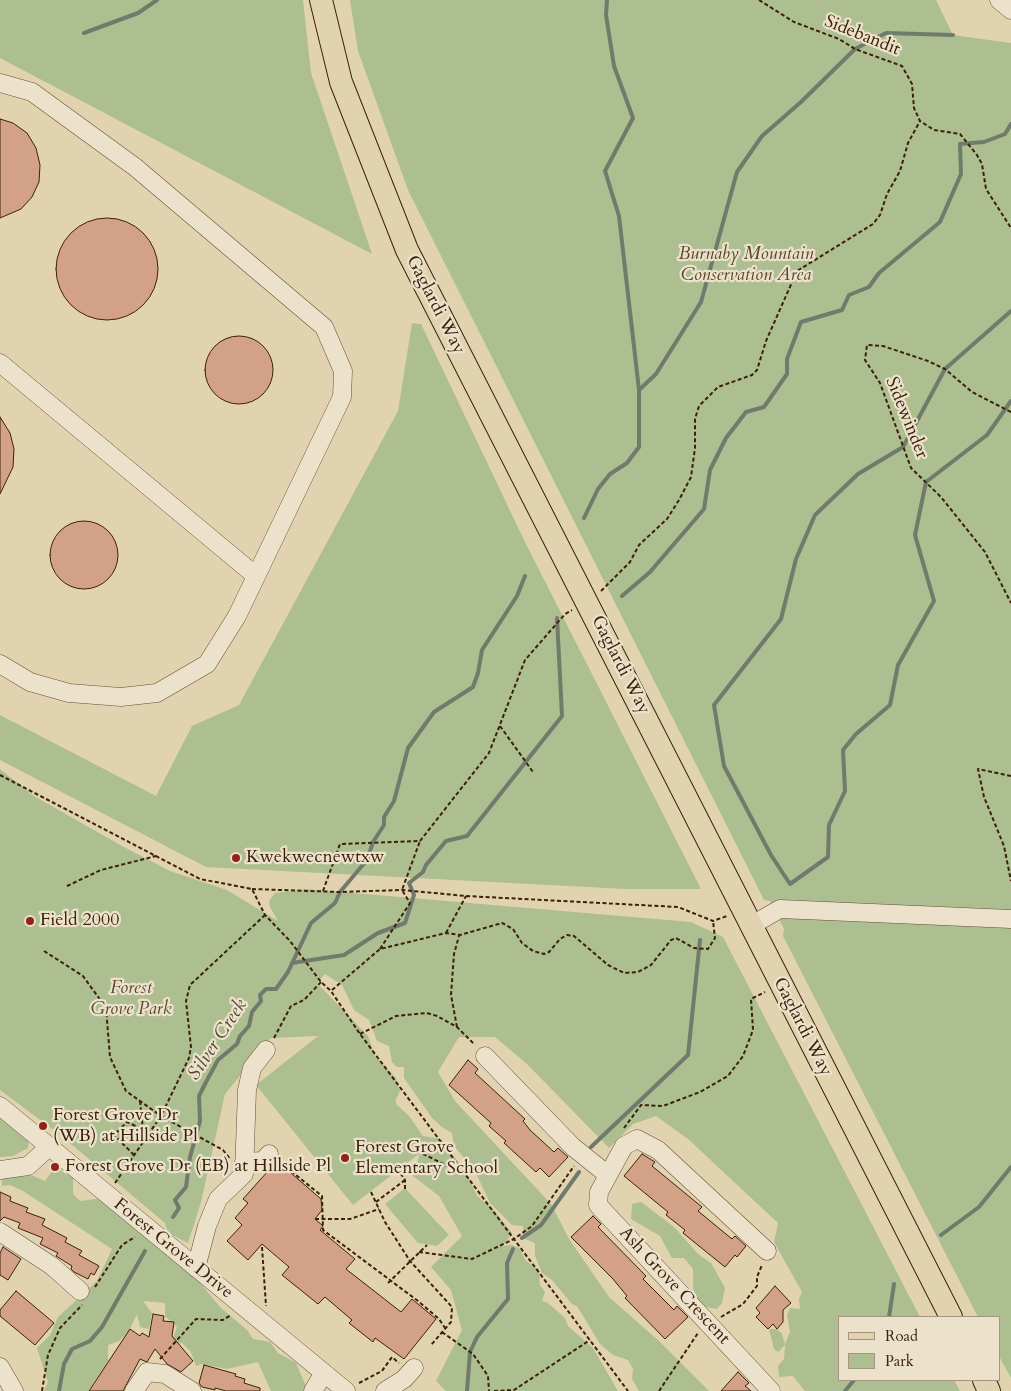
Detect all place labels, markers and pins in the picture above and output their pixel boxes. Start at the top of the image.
place label: Kwekwecnewtxw [246,847,384,869]
marker: Kwekwecnewtxw [230,852,242,864]
place label: Field 2000 [40,910,119,932]
marker: Field 2000 [24,915,36,927]
place label: Forest Grove Dr (WB) at Hillside Pl [53,1105,198,1148]
marker: Forest Grove Dr (WB) at Hillside Pl [37,1120,49,1132]
place label: Forest Grove Elementary School [355,1137,498,1180]
marker: Forest Grove Elementary School [339,1152,351,1164]
place label: Forest Grove Dr (EB) at Hillside Pl [65,1156,331,1178]
marker: Forest Grove Dr (EB) at Hillside Pl [49,1161,61,1173]

